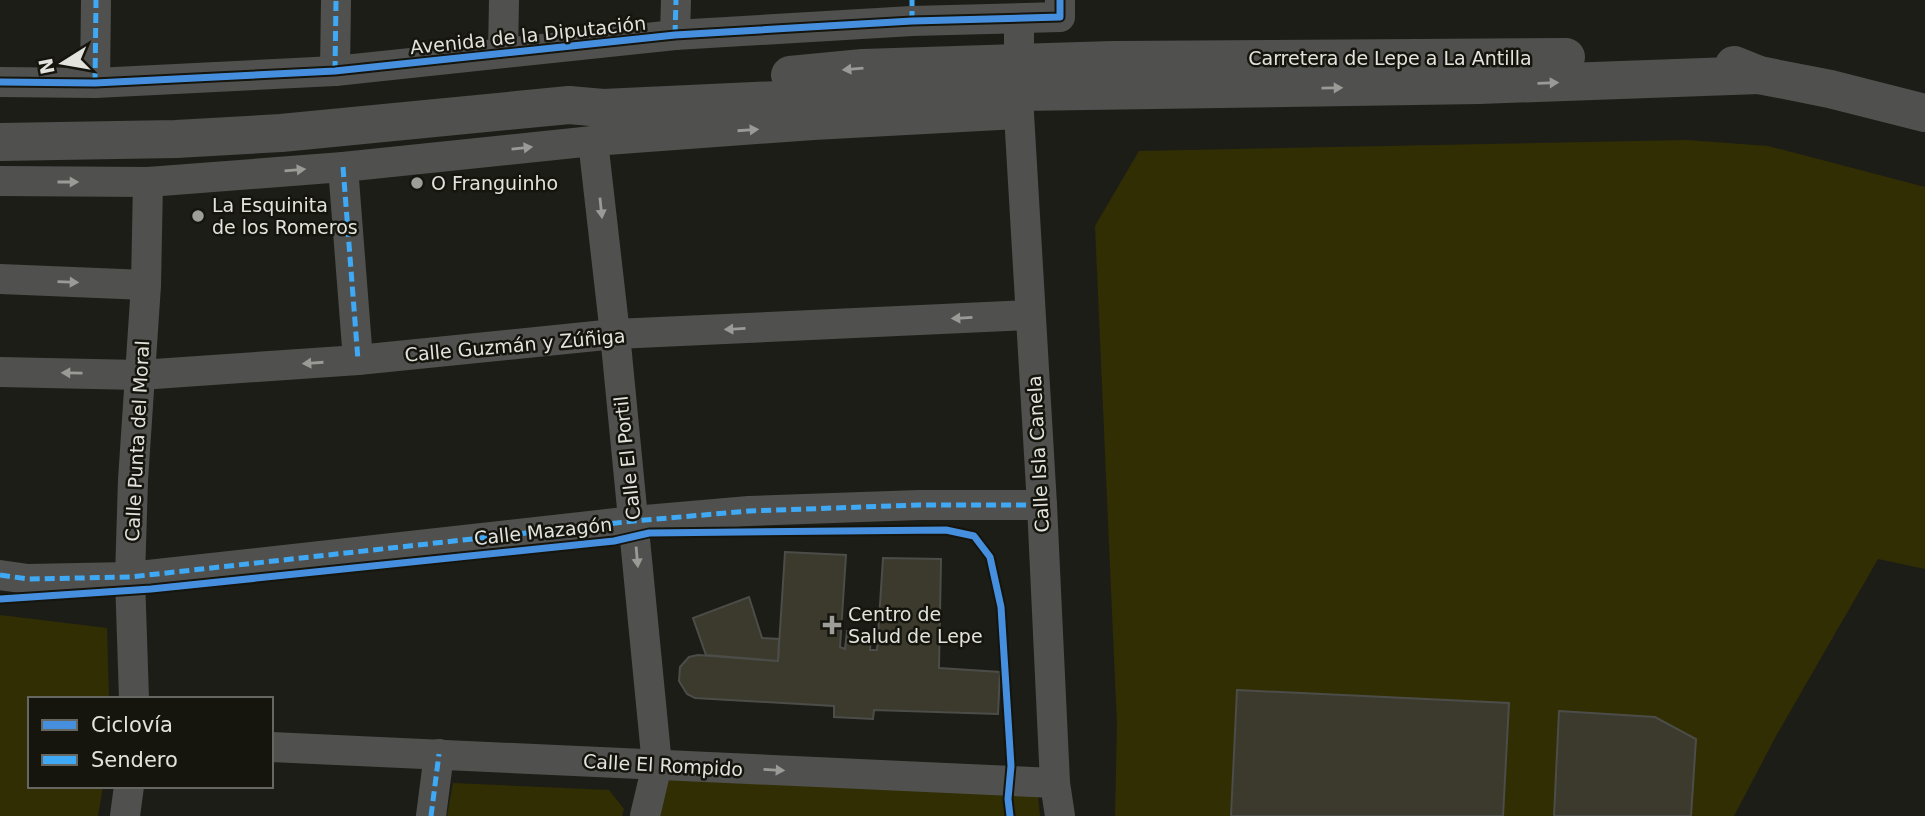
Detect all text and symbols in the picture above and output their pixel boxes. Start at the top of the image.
street label: Avenida de la Diputación [409,12,647,58]
north arrow [28,28,98,98]
street label: Carretera de Lepe a La Antilla [1248,47,1532,69]
text: N [34,56,59,76]
one-way arrow [841,64,863,75]
one-way arrow [1537,77,1559,88]
one-way arrow [1322,82,1344,94]
one-way arrow [738,124,760,135]
one-way arrow [511,142,533,153]
one-way arrow [284,164,306,175]
place label: O Franguinho [431,172,558,194]
marker: O Franguinho [409,175,425,191]
one-way arrow [57,176,79,188]
place label: La Esquinita de los Romeros [212,194,358,238]
one-way arrow [595,198,606,220]
marker: La Esquinita de los Romeros [190,208,206,224]
one-way arrow [57,276,79,287]
one-way arrow [951,312,973,323]
one-way arrow [723,323,745,334]
street label: Calle Guzmán y Zúñiga [404,324,626,366]
street label: Calle Punta del Moral [121,340,153,542]
one-way arrow [301,358,323,369]
one-way arrow [61,368,83,379]
street label: Calle Isla Canela [1023,375,1053,533]
street label: Calle El Portil [610,395,644,521]
street label: Calle Mazagón [473,513,613,549]
one-way arrow [632,546,643,568]
place label: Centro de Salud de Lepe [848,603,983,647]
marker: Centro de Salud de Lepe [822,615,842,635]
legend [28,697,273,788]
text: Ciclovía [91,713,173,737]
text: Sendero [91,748,178,772]
street label: Calle El Rompido [583,750,743,780]
one-way arrow [763,765,785,776]

